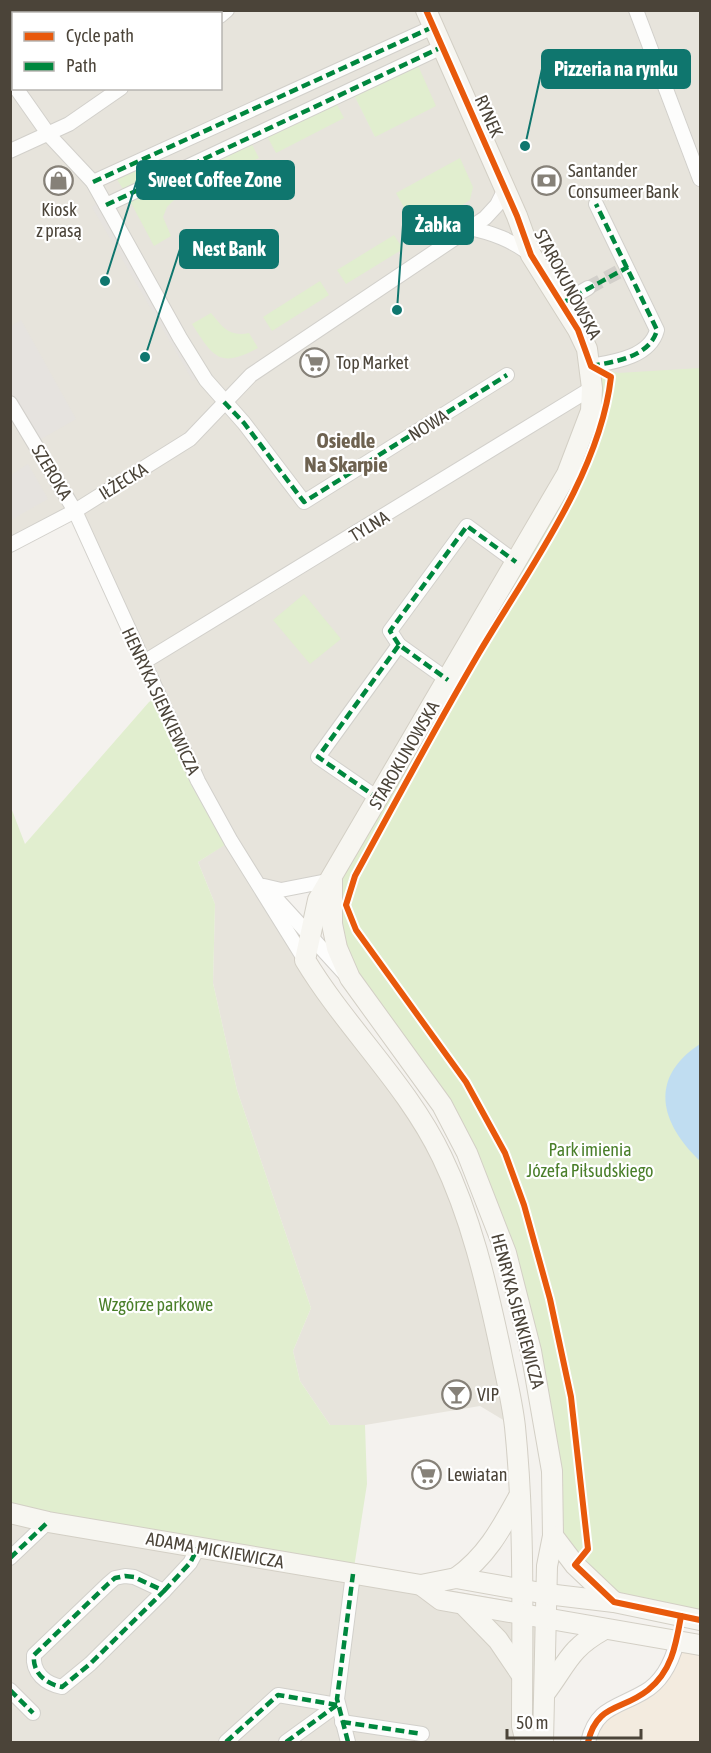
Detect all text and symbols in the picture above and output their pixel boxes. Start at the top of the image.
legend [12,12,222,90]
text: Cycle path [66,25,134,46]
callout: Pizzeria na rynku [542,50,690,88]
text: Path [66,55,97,76]
text: Pizzeria na rynku [554,57,678,80]
street label: RYNEK [470,92,508,140]
place label: Santander Consumeer Bank [568,160,679,202]
callout: Sweet Coffee Zone [137,161,294,199]
shop icon: Kiosk z prasą [43,164,75,196]
bank icon: Santander Consumeer Bank [531,164,563,196]
text: Sweet Coffee Zone [148,168,282,191]
place label: Kiosk z prasą [36,199,82,241]
callout: Żabka [403,206,473,244]
text: Żabka [415,213,461,236]
street label: STAROKUNOWSKA [530,225,606,343]
callout: Nest Bank [180,230,278,268]
text: Nest Bank [192,237,266,260]
supermarket icon: Top Market [299,346,331,378]
place label: Top Market [336,352,409,373]
street label: NOWA [404,405,452,445]
district label: Osiedle Na Skarpie [304,428,388,476]
street label: SZEROKA [27,441,77,503]
street label: IŁŻECKA [95,458,151,504]
street label: TYLNA [345,506,393,546]
street label: HENRYKA SIENKIEWICZA [118,624,204,778]
street label: STAROKUNOWSKA [365,697,444,813]
park label: Park imienia Józefa Piłsudskiego [526,1139,654,1181]
street label: HENRYKA SIENKIEWICZA [487,1231,549,1391]
park label: Wzgórze parkowe [99,1294,213,1315]
bar icon: VIP [440,1378,472,1410]
place label: VIP [477,1384,499,1405]
supermarket icon: Lewiatan [410,1458,442,1490]
place label: Lewiatan [447,1464,508,1485]
street label: ADAMA MICKIEWICZA [144,1528,286,1572]
scale bar [507,1702,640,1740]
text: 50 m [516,1712,548,1733]

